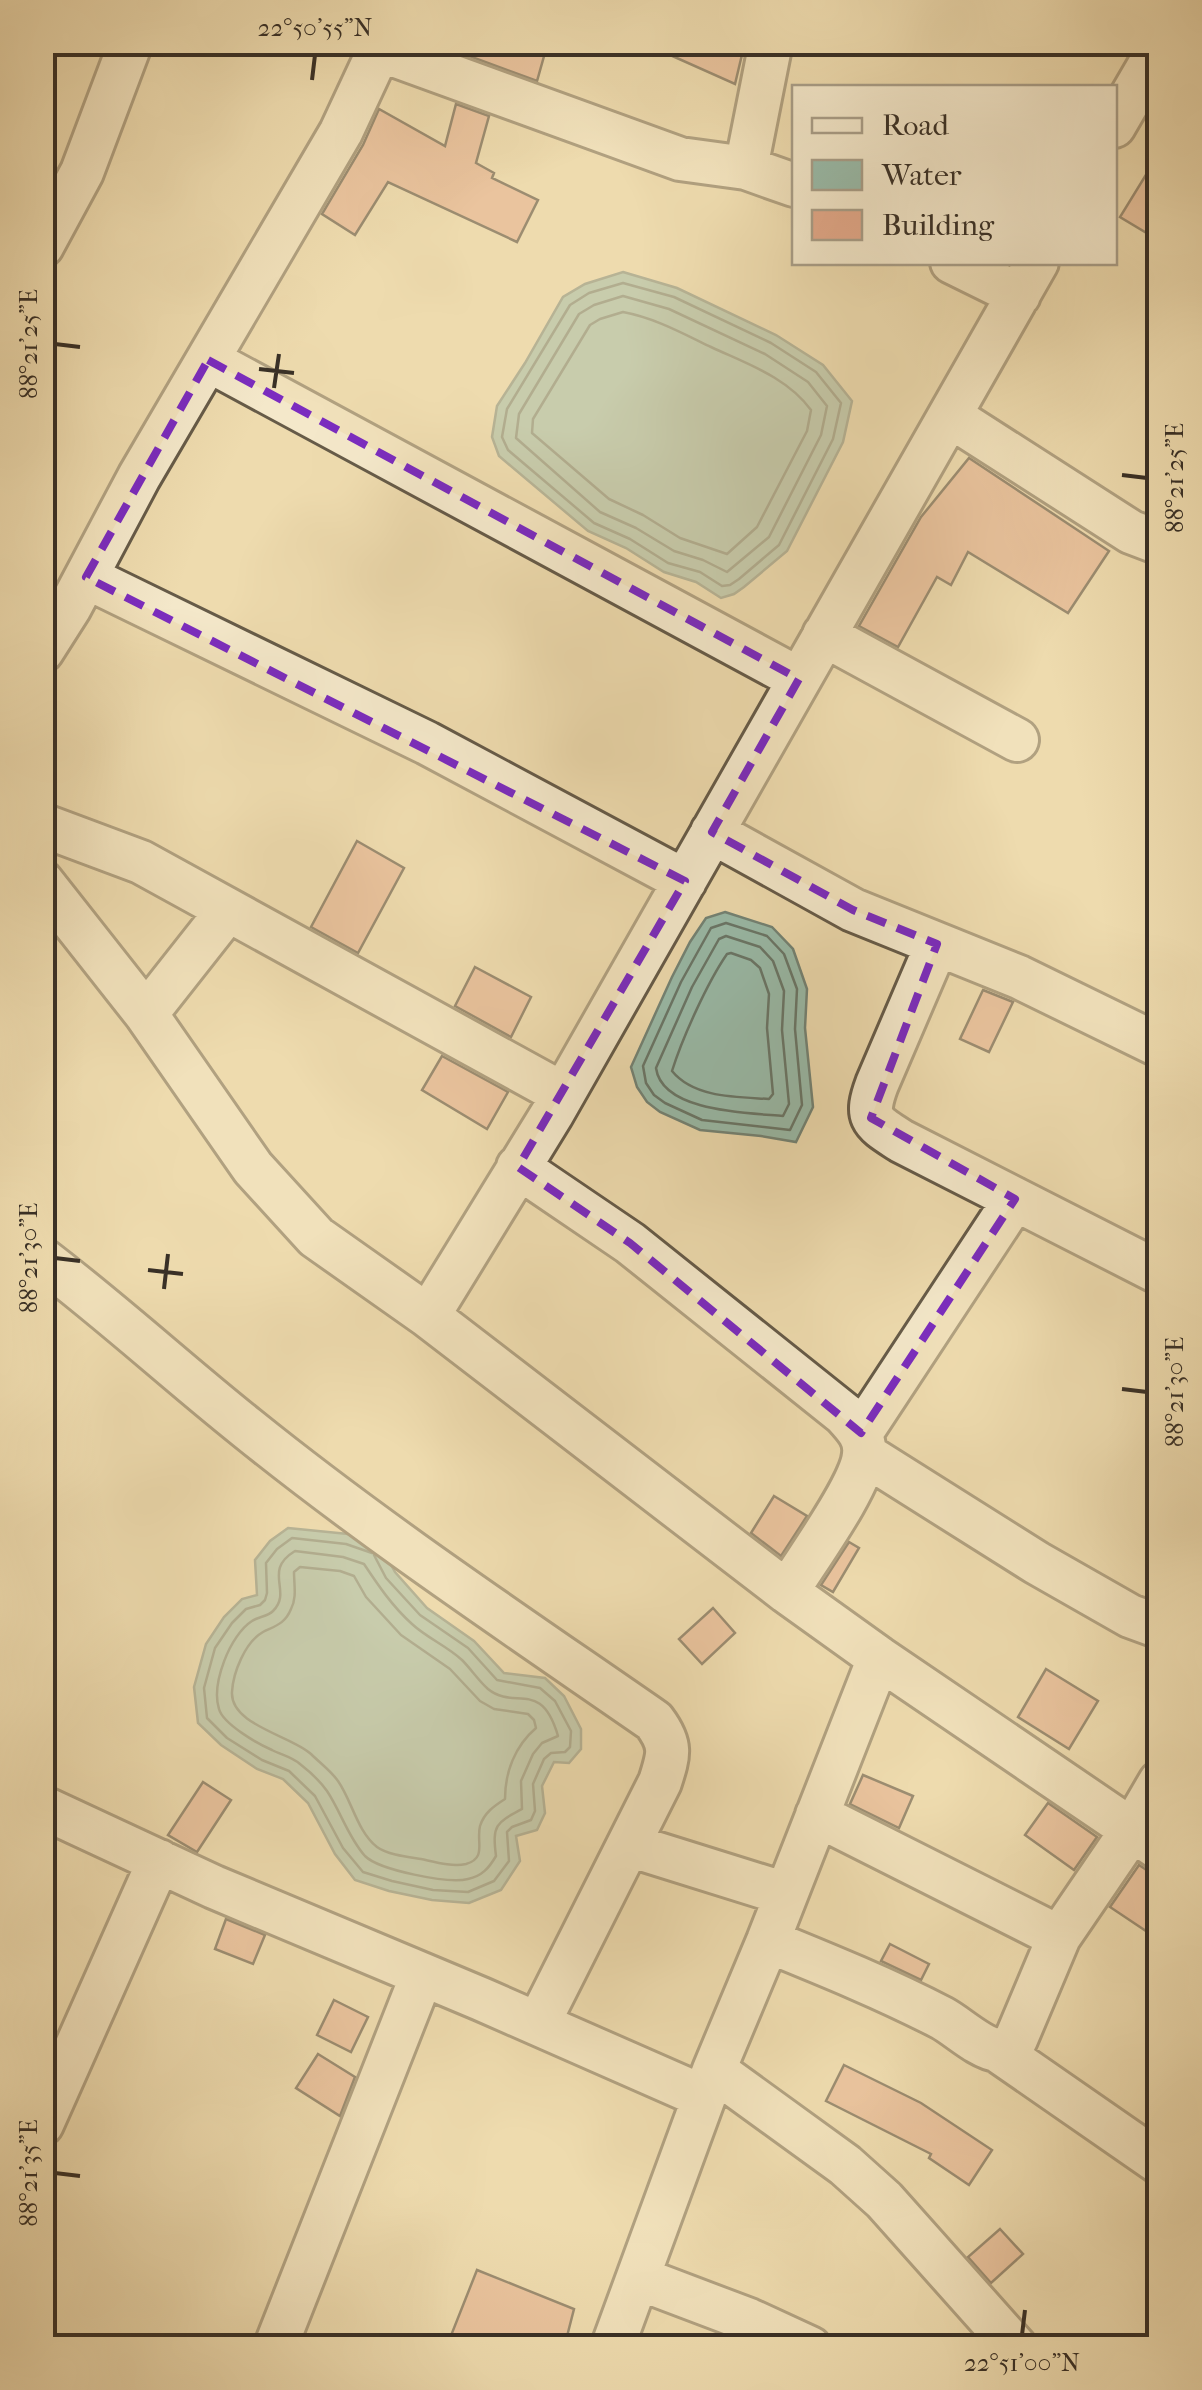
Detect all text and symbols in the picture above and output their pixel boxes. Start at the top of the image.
text: 22°50'55"N [258,13,372,42]
legend [792,85,1117,265]
text: Road [882,108,949,143]
text: Water [881,158,962,193]
text: Building [882,208,995,243]
text: 88°21'25"E [14,289,43,399]
text: 88°21'25"E [1160,423,1189,533]
text: 88°21'30"E [14,1203,43,1313]
text: 88°21'30"E [1160,1337,1189,1447]
text: 88°21'35"E [14,2119,43,2227]
text: 22°51'00"N [964,2348,1080,2377]

